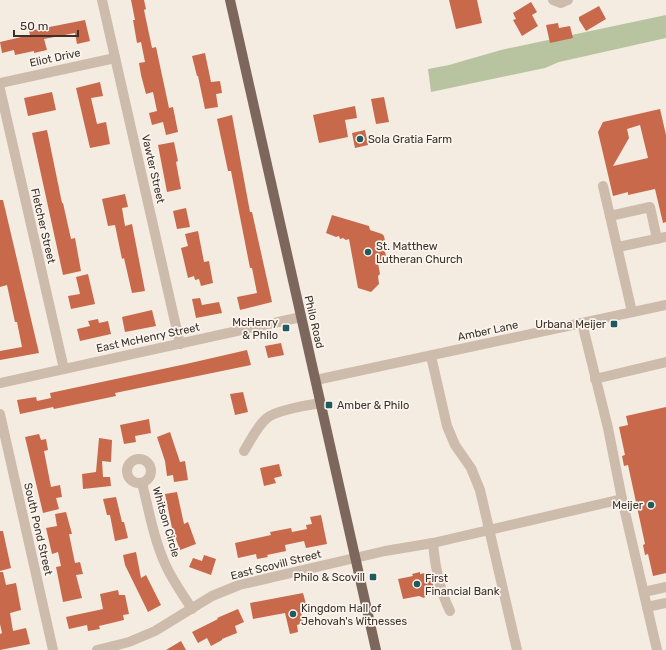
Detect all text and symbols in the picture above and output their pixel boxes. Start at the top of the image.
scale bar [14,12,78,38]
text: 50 m [20,19,48,33]
street label: Eliot Drive [28,46,82,70]
street label: Vawter Street [139,133,167,205]
place label: Sola Gratia Farm [368,133,452,146]
marker: Sola Gratia Farm [355,134,365,144]
street label: Fletcher Street [28,187,58,266]
place label: St. Matthew Lutheran Church [376,240,463,266]
marker: St. Matthew Lutheran Church [363,247,373,257]
street label: Philo Road [302,294,326,350]
place label: McHenry & Philo [232,316,278,342]
street label: Amber Lane [457,318,519,344]
place label: Urbana Meijer [535,318,607,331]
marker: Urbana Meijer [609,319,619,329]
street label: East McHenry Street [95,321,202,355]
marker: McHenry & Philo [281,323,291,333]
place label: Amber & Philo [337,399,409,412]
marker: Amber & Philo [324,400,334,410]
street label: South Pond Street [21,482,55,577]
street label: Whitson Circle [150,485,182,559]
place label: Meijer [612,499,644,512]
marker: Meijer [646,500,656,510]
street label: East Scovill Street [229,547,323,583]
place label: Philo & Scovill [293,571,365,584]
marker: Philo & Scovill [368,572,378,582]
place label: First Financial Bank [425,572,500,598]
marker: First Financial Bank [412,579,422,589]
place label: Kingdom Hall of Jehovah's Witnesses [301,602,408,628]
marker: Kingdom Hall of Jehovah's Witnesses [288,609,298,619]

